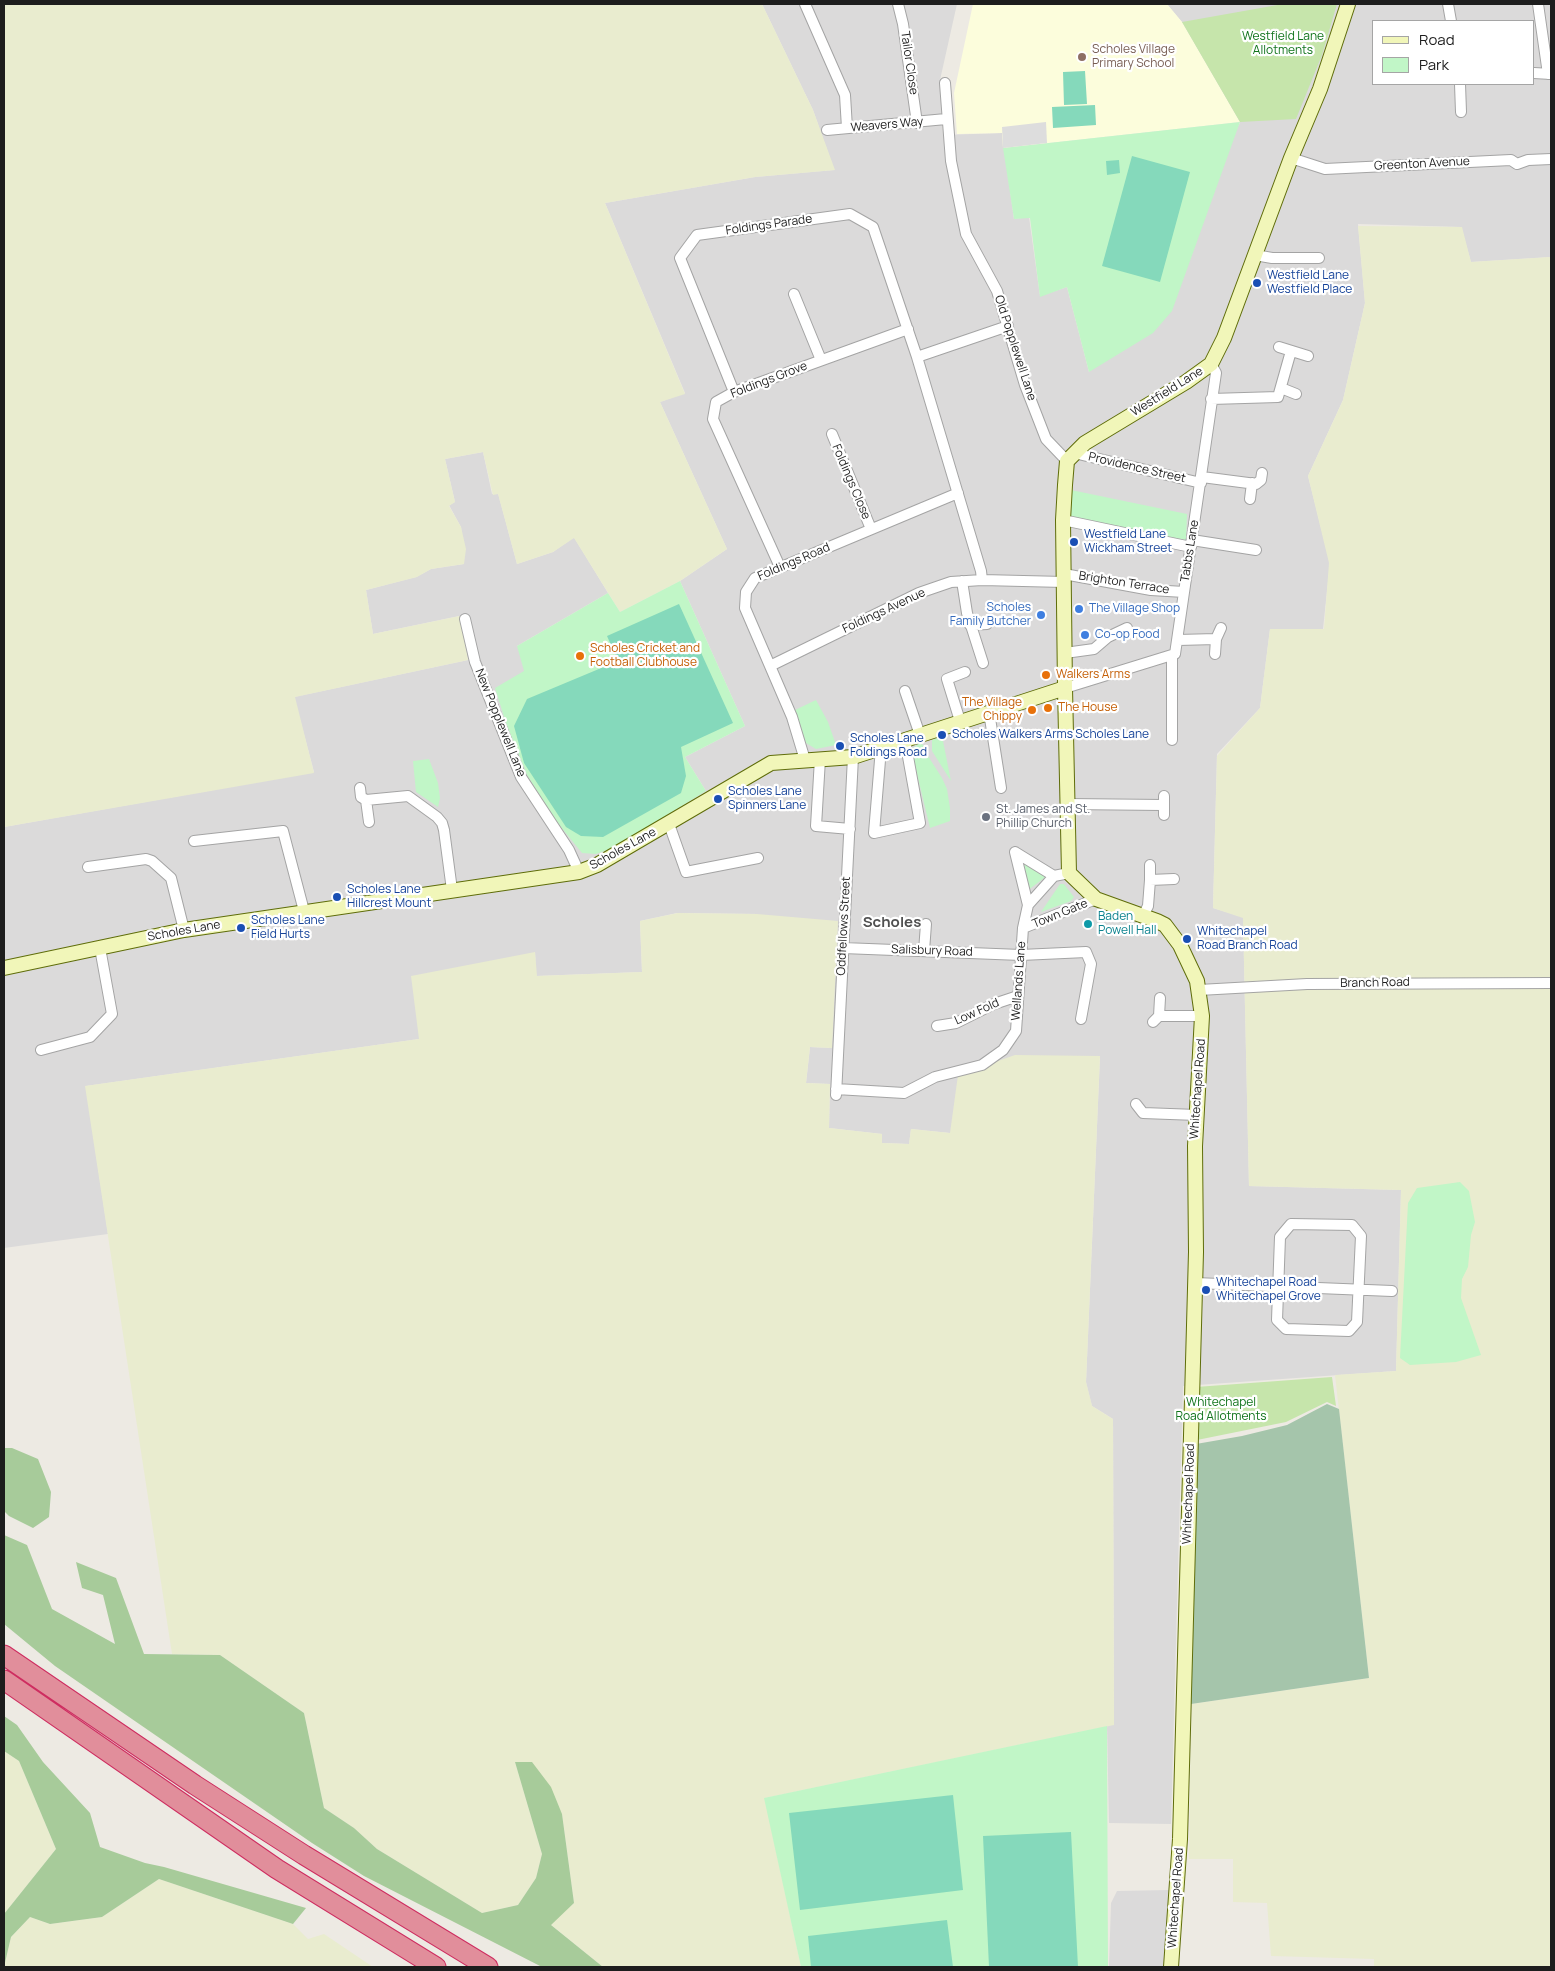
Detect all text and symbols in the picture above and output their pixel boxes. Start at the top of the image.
legend [1372,20,1535,85]
text: Road [1419,29,1455,50]
street label: Tailor Close [897,30,921,96]
park label: Westfield Lane Allotments [1242,30,1324,58]
place label: Scholes Village Primary School [1092,43,1175,71]
marker: Scholes Village Primary School [1076,51,1088,63]
text: Park [1419,54,1449,75]
street label: Weavers Way [850,115,924,135]
street label: Greenton Avenue [1374,154,1470,174]
street label: Foldings Parade [725,212,813,238]
place label: Westfield Lane Westfield Place [1267,269,1352,297]
marker: Westfield Lane Westfield Place [1251,277,1263,289]
street label: Old Popplewell Lane [991,293,1039,403]
street label: Foldings Grove [729,359,809,401]
street label: Westfield Lane [1128,364,1206,420]
street label: Foldings Close [829,442,873,522]
street label: Providence Street [1087,450,1187,486]
street label: Tabbs Lane [1178,519,1202,583]
place label: Westfield Lane Wickham Street [1084,528,1172,556]
marker: Westfield Lane Wickham Street [1068,536,1080,548]
street label: Foldings Road [756,540,832,584]
street label: Brighton Terrace [1078,569,1170,597]
street label: Foldings Avenue [840,586,928,636]
place label: Scholes Family Butcher [950,601,1031,629]
place label: The Village Shop [1089,602,1180,616]
marker: The Village Shop [1073,603,1085,615]
marker: Scholes Family Butcher [1035,609,1047,621]
place label: Co-op Food [1095,628,1159,642]
marker: Co-op Food [1079,629,1091,641]
place label: Scholes Cricket and Football Clubhouse [590,642,700,670]
marker: Scholes Cricket and Football Clubhouse [574,650,586,662]
street label: New Popplewell Lane [472,667,528,779]
place label: Walkers Arms [1056,668,1130,682]
marker: Walkers Arms [1040,669,1052,681]
place label: The Village Chippy [962,696,1022,724]
place label: The House [1058,701,1117,715]
marker: The House [1042,702,1054,714]
marker: The Village Chippy [1026,704,1038,716]
place label: Scholes Walkers Arms Scholes Lane [952,728,1149,742]
marker: Scholes Walkers Arms Scholes Lane [936,729,948,741]
place label: Scholes Lane Foldings Road [850,732,927,760]
marker: Scholes Lane Foldings Road [834,740,846,752]
place label: Scholes Lane Spinners Lane [728,785,806,813]
marker: Scholes Lane Spinners Lane [712,793,724,805]
place label: St. James and St. Phillip Church [996,803,1090,831]
marker: St. James and St. Phillip Church [980,811,992,823]
street label: Scholes Lane [587,825,659,873]
street label: Oddfellows Street [834,876,854,976]
place label: Scholes Lane Hillcrest Mount [347,883,431,911]
marker: Scholes Lane Hillcrest Mount [331,891,343,903]
street label: Town Gate [1030,896,1090,932]
place label: Baden Powell Hall [1098,910,1157,938]
place label: Scholes Lane Field Hurts [251,914,325,942]
district label: Scholes [863,914,921,932]
street label: Scholes Lane [146,918,222,944]
marker: Baden Powell Hall [1082,918,1094,930]
marker: Scholes Lane Field Hurts [235,922,247,934]
place label: Whitechapel Road Branch Road [1197,925,1298,953]
marker: Whitechapel Road Branch Road [1181,933,1193,945]
street label: Wellands Lane [1009,941,1029,1021]
street label: Salisbury Road [891,942,973,960]
street label: Branch Road [1340,975,1410,991]
street label: Low Fold [952,996,1002,1028]
street label: Whitechapel Road [1187,1038,1209,1140]
place label: Whitechapel Road Whitechapel Grove [1216,1276,1321,1304]
marker: Whitechapel Road Whitechapel Grove [1200,1284,1212,1296]
park label: Whitechapel Road Allotments [1175,1396,1267,1424]
street label: Whitechapel Road [1180,1443,1198,1545]
street label: Whitechapel Road [1165,1847,1187,1949]

